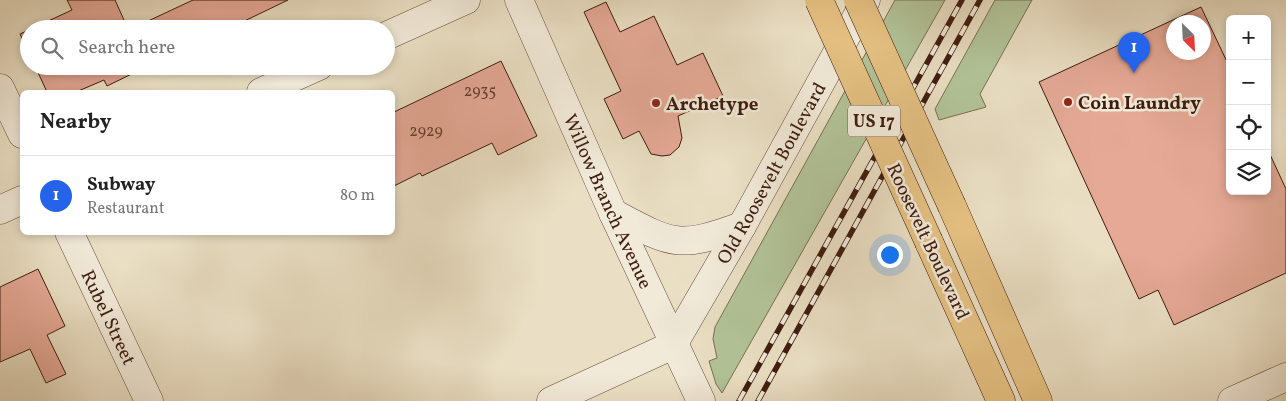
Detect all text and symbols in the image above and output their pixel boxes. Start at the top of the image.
north arrow [1166,15,1211,60]
map controls [1226,15,1271,195]
button: + [1226,15,1271,60]
search box [20,20,395,75]
pin: 1 [1118,32,1150,73]
icon: search [38,34,66,62]
text: Search here [78,35,175,61]
button: − [1226,60,1271,105]
street label: Old Roosevelt Boulevard [712,78,833,270]
house number: 2935 [464,81,496,103]
place label: Coin Laundry [1078,91,1201,117]
place label: Archetype [666,92,759,118]
marker: Coin Laundry [1062,96,1074,108]
marker: Archetype [650,97,662,109]
road number: US 17 [848,105,900,136]
button: locate [1226,105,1271,150]
text: Nearby [40,108,111,137]
street label: Willow Branch Avenue [556,110,658,294]
house number: 2929 [409,121,443,143]
button: layers [1226,150,1271,195]
street label: Roosevelt Boulevard [879,159,975,324]
text: Subway [87,172,156,198]
text: 1 [53,185,59,207]
text: 80 m [340,185,375,207]
text: Restaurant [87,198,165,220]
your location [877,242,903,268]
street label: Rubel Street [74,266,141,370]

